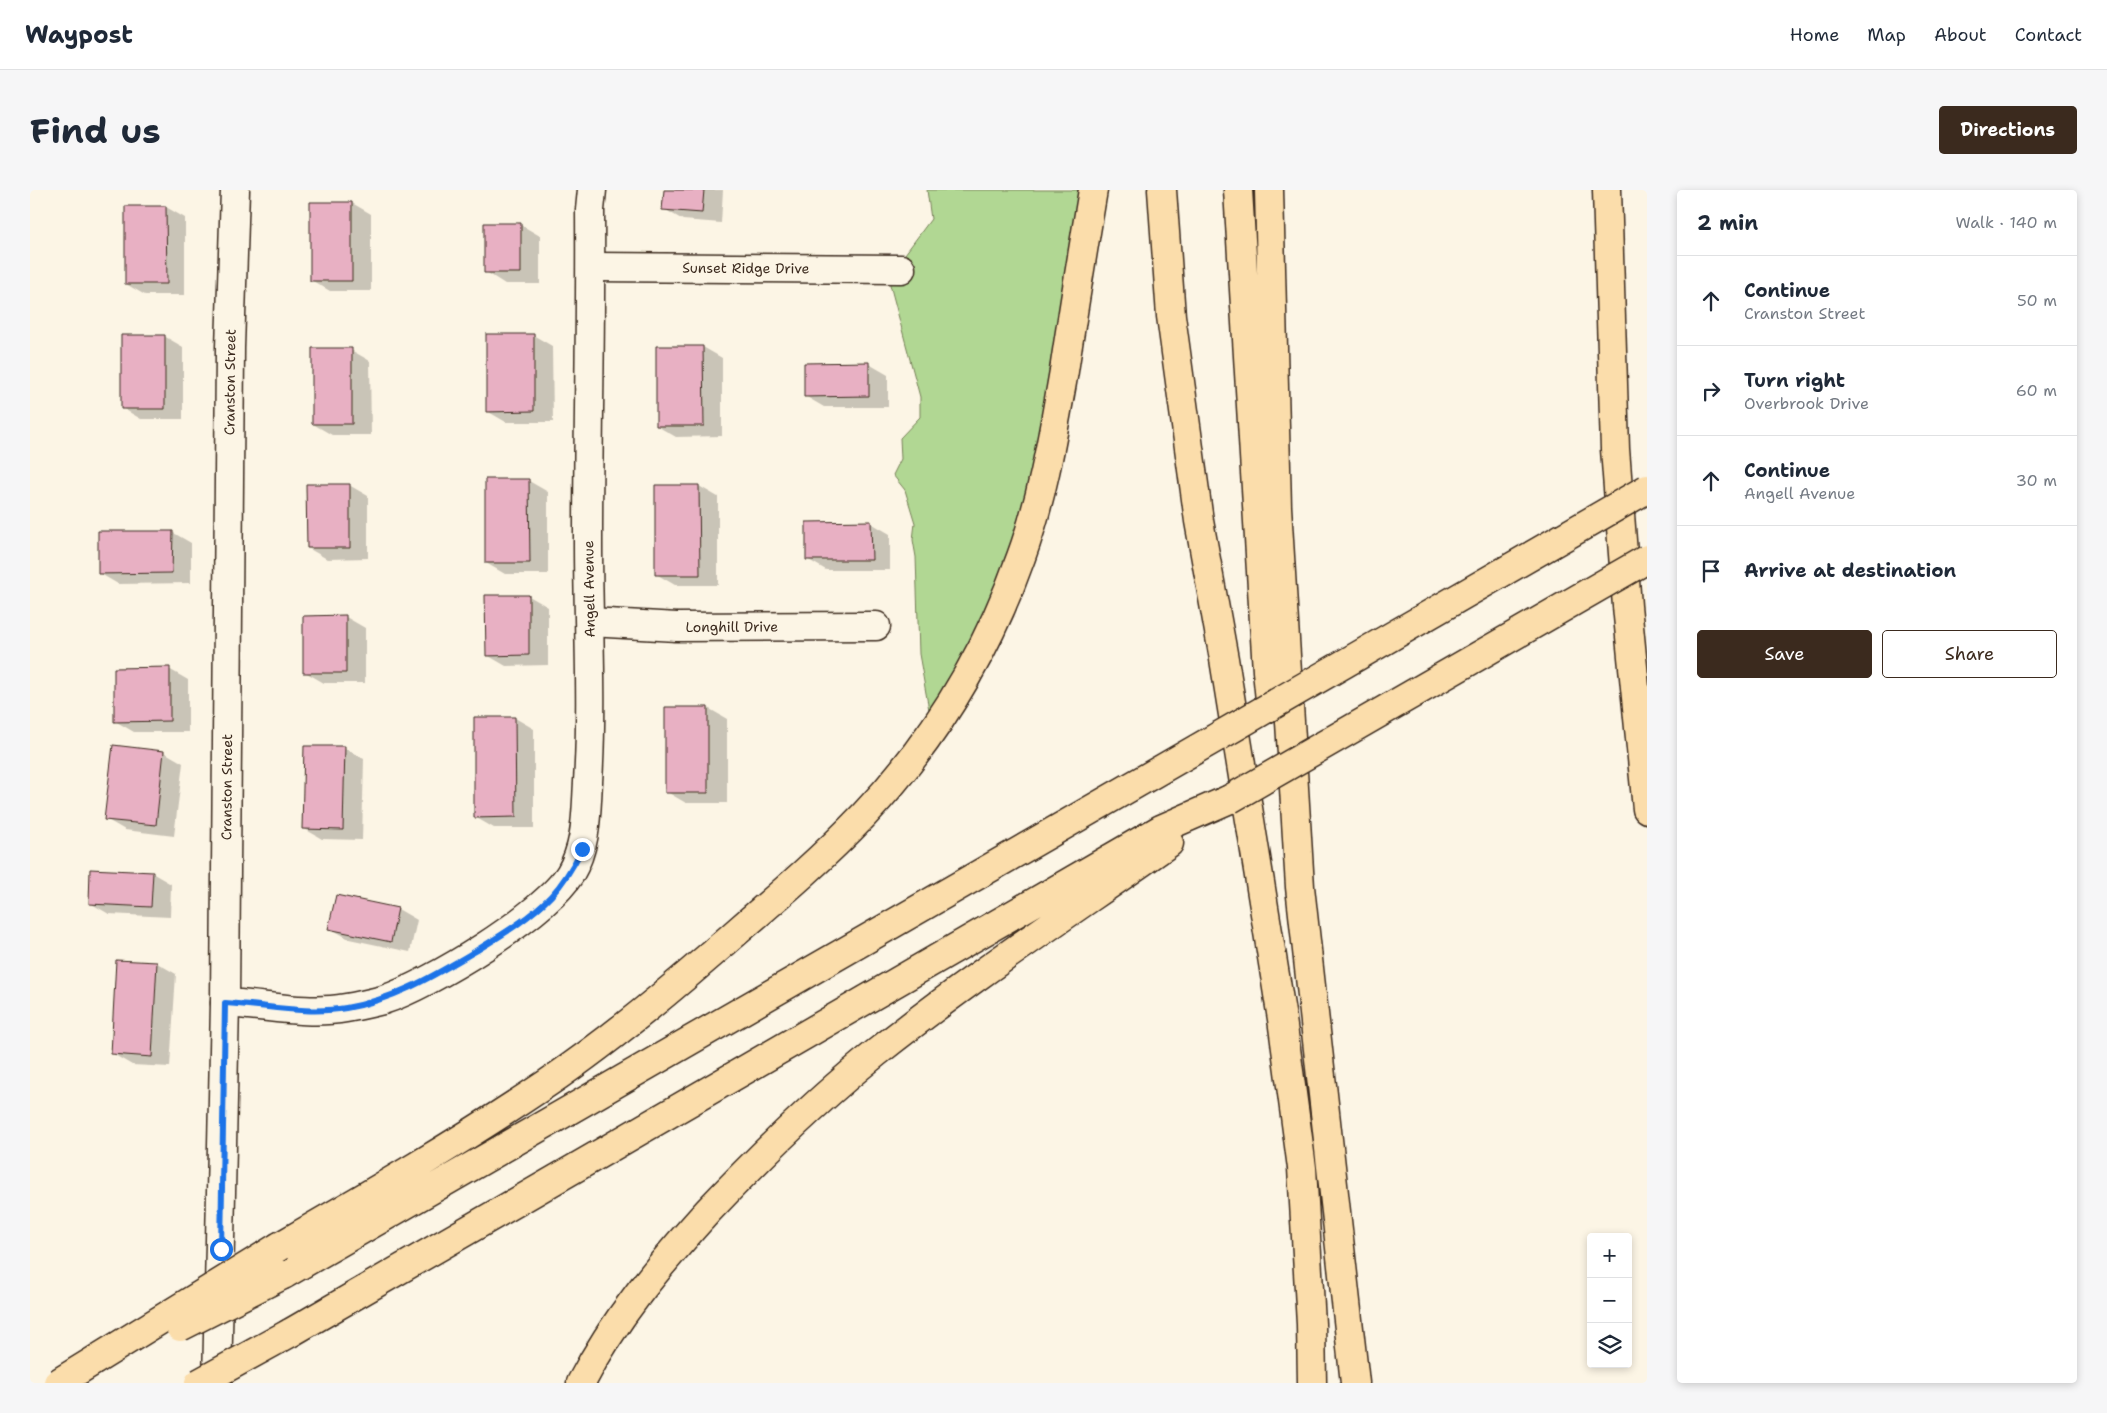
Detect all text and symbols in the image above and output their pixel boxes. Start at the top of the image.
text: Waypost [25,19,133,51]
text: Home [1790,23,1839,47]
text: Map [1867,23,1906,47]
text: About [1934,23,1987,47]
text: Contact [2015,23,2082,47]
button: Directions [1939,106,2077,154]
text: Find us [30,107,161,154]
text: 2 min [1697,209,1758,237]
text: Walk · 140 m [1955,212,2057,233]
street label: Sunset Ridge Drive [682,259,810,277]
text: Continue [1744,278,1830,303]
icon: ahead [1697,287,1725,315]
text: 50 m [2017,290,2057,311]
text: Cranston Street [1744,303,1865,324]
street label: Cranston Street [220,329,240,435]
text: Turn right [1744,368,1845,393]
icon: right [1697,377,1725,405]
text: 60 m [2016,380,2057,401]
text: Overbrook Drive [1744,393,1869,414]
text: Continue [1744,458,1830,483]
icon: ahead [1697,467,1725,495]
text: 30 m [2016,470,2057,491]
text: Angell Avenue [1744,483,1855,504]
street label: Angell Avenue [579,540,599,638]
icon: arrive [1697,557,1725,585]
text: Arrive at destination [1744,558,1956,583]
street label: Longhill Drive [685,617,778,636]
button: Save [1697,630,1872,678]
button: Share [1882,630,2057,678]
street label: Cranston Street [217,734,236,840]
route end [571,838,594,861]
map controls [1587,1233,1632,1368]
button: + [1587,1233,1632,1278]
route start [210,1238,233,1261]
button: − [1587,1278,1632,1323]
button: layers [1587,1323,1632,1368]

